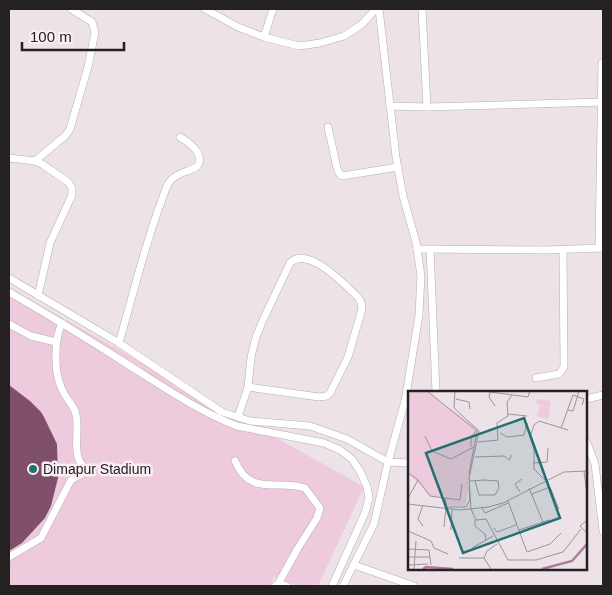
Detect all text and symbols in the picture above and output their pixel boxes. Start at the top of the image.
scale bar [22,20,125,52]
text: 100 m [30,28,72,45]
inset map [408,391,587,570]
place label: Dimapur Stadium [43,461,151,477]
marker: Dimapur Stadium [27,463,39,475]

